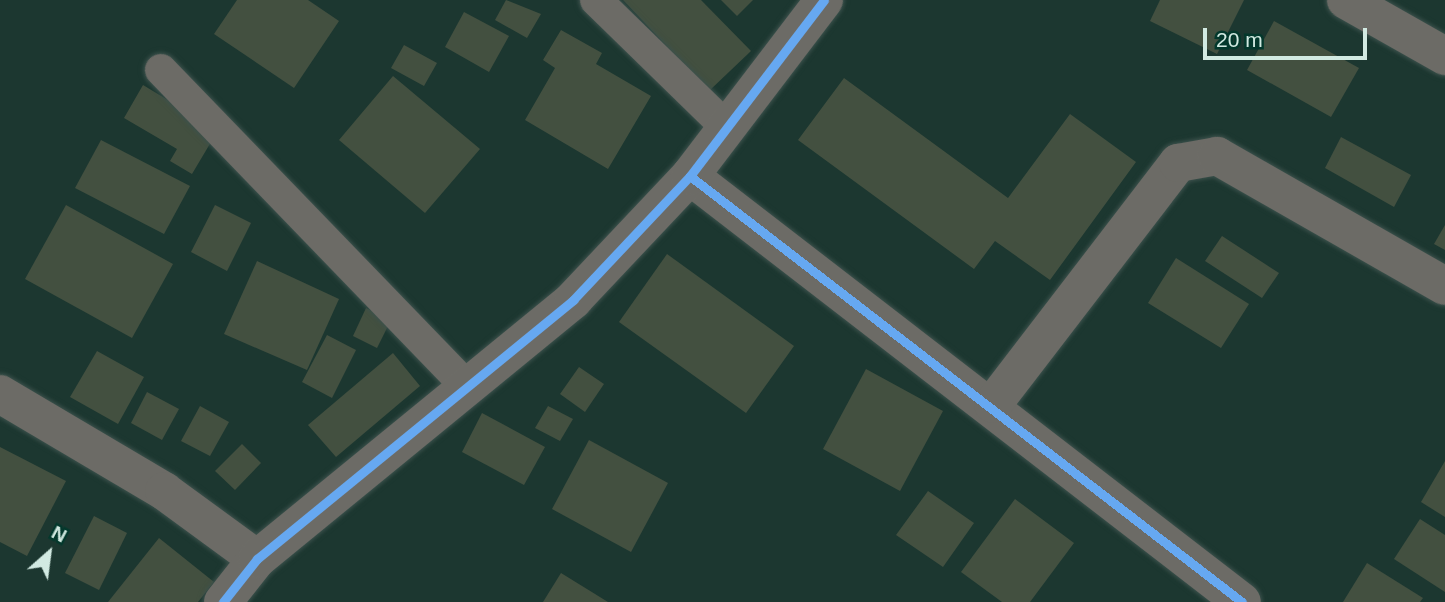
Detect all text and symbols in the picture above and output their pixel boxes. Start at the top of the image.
scale bar [1207,14,1372,58]
text: 20 m [1216,28,1263,51]
north arrow [14,518,84,588]
text: N [48,522,70,547]

